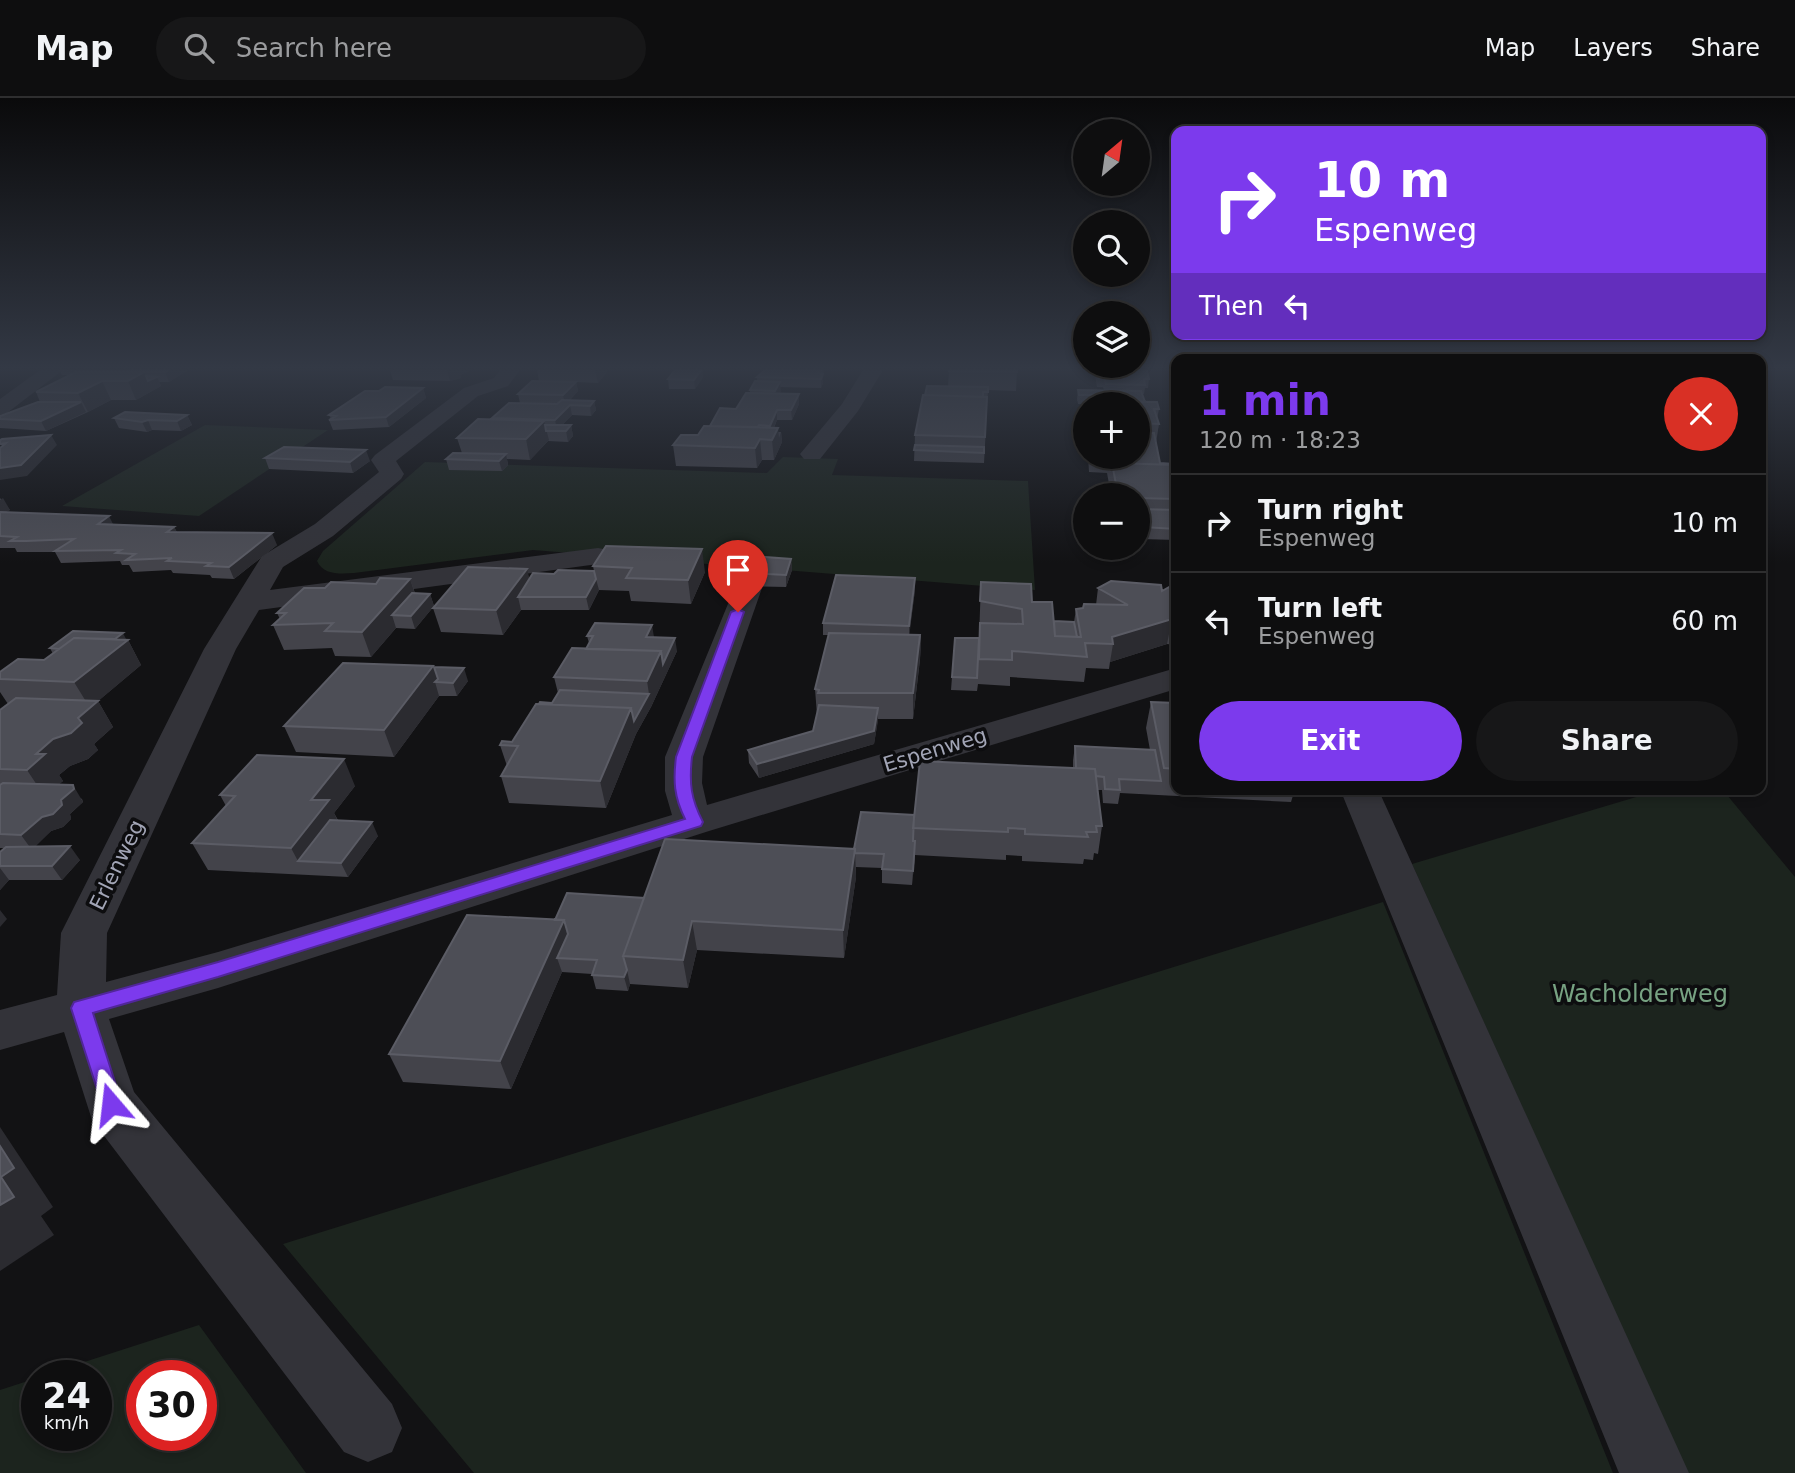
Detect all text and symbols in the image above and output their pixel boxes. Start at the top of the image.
search box [156,17,646,80]
text: Map [35,29,114,68]
icon: search [180,29,218,67]
text: Search here [236,33,392,63]
text: Map [1485,34,1535,62]
text: Layers [1573,34,1653,62]
text: Share [1691,34,1760,62]
north arrow [1073,119,1150,196]
map controls [1073,119,1150,560]
text: 10 m [1314,152,1450,209]
icon: right [1199,154,1290,245]
button: search [1073,210,1150,287]
text: Espenweg [1314,211,1477,249]
icon: left [1278,287,1316,325]
text: Then [1199,291,1264,321]
button: layers [1073,301,1150,378]
text: 1 min [1199,376,1331,425]
button: close [1664,377,1738,451]
button: + [1073,392,1150,469]
text: 120 m · 18:23 [1199,427,1361,453]
button: − [1073,483,1150,560]
text: Turn right [1258,495,1403,525]
icon: right [1199,504,1237,542]
text: 10 m [1671,508,1738,538]
text: Espenweg [1258,525,1375,551]
pin [708,540,768,612]
icon: arrive [719,551,757,589]
text: Turn left [1258,593,1382,623]
icon: left [1199,602,1237,640]
text: 60 m [1671,606,1738,636]
text: Espenweg [1258,623,1375,649]
button: Exit [1199,701,1462,781]
button: Share [1476,701,1738,781]
street label: Espenweg [880,723,990,777]
street label: Erlenweg [85,816,149,914]
park label: Wacholderweg [1552,980,1728,1008]
position arrow [74,1067,148,1141]
speed limit sign: 30 [126,1360,217,1451]
text: 24 [42,1376,91,1416]
text: km/h [44,1412,89,1433]

